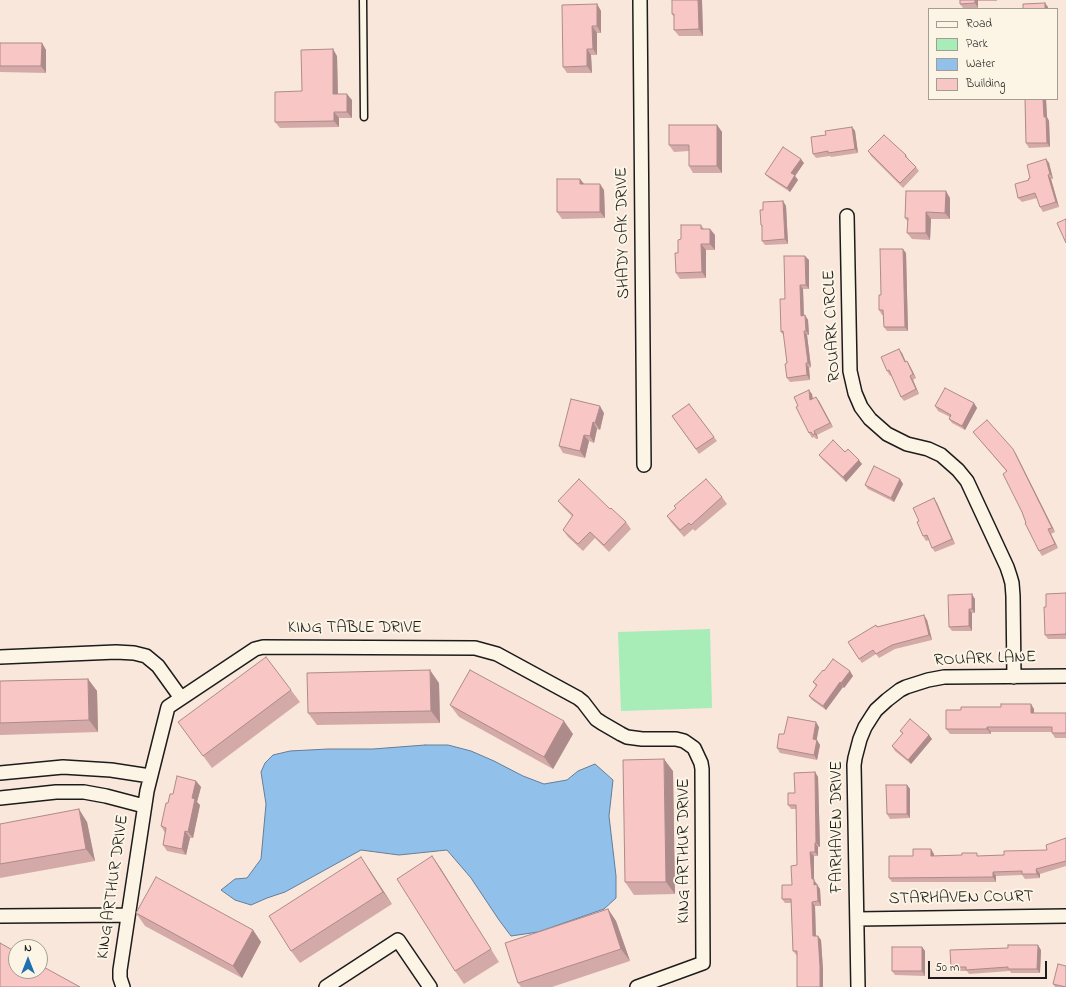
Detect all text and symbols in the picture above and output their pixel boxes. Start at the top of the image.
legend [928,8,1058,100]
text: Road [966,15,992,33]
text: Park [966,35,988,53]
text: Water [966,55,995,73]
text: Building [966,75,1005,93]
street label: SHADY OAK DRIVE [613,167,635,299]
street label: ROUARK CIRCLE [820,269,846,383]
street label: KING TABLE DRIVE [288,619,422,639]
street label: ROUARK LANE [933,648,1037,672]
street label: FAIRHAVEN DRIVE [828,761,848,893]
street label: KING ARTHUR DRIVE [675,778,695,924]
street label: KING ARTHUR DRIVE [94,813,134,961]
street label: STARHAVEN COURT [888,888,1034,910]
north arrow [8,939,48,979]
text: N [24,940,32,956]
scale bar [930,953,1049,979]
text: 50 m [935,959,959,977]

